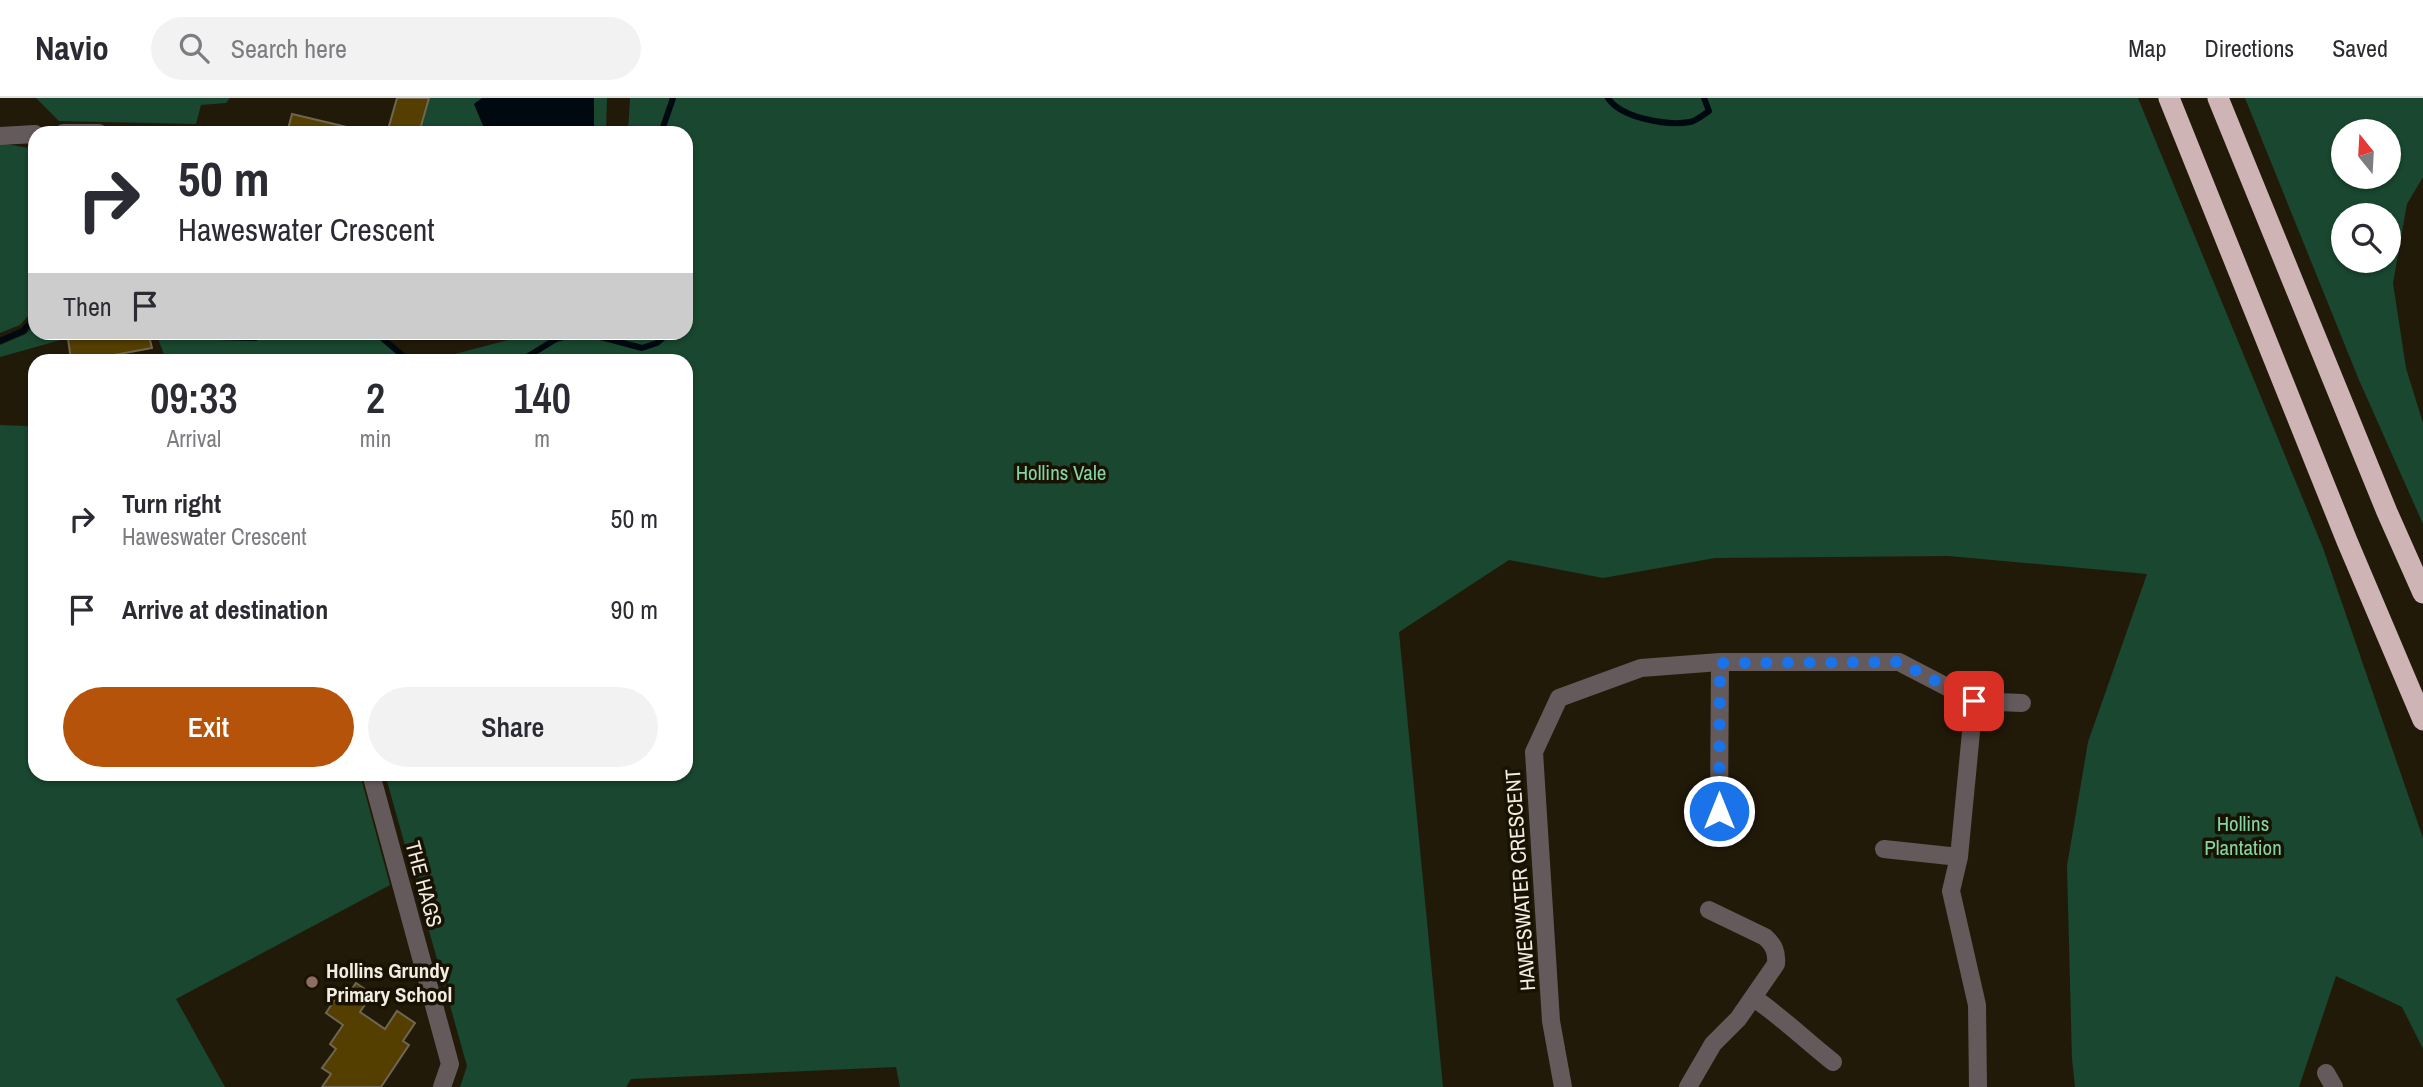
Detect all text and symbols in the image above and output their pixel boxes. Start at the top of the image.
search box [151,17,641,80]
text: Navio [35,26,109,70]
icon: search [175,29,213,67]
text: Search here [231,31,347,66]
text: Map [2128,32,2166,64]
text: Directions [2204,32,2294,64]
text: Saved [2332,32,2388,64]
north arrow [2331,119,2401,189]
map controls [2331,119,2401,273]
text: 50 m [178,145,270,211]
icon: right [63,154,154,245]
button: search [2331,203,2401,273]
text: Haweswater Crescent [178,208,435,251]
icon: arrive [126,287,164,325]
text: Then [63,289,112,324]
text: 09:33 [150,370,238,426]
text: 2 [366,370,385,426]
text: 140 [513,370,571,426]
text: Arrival [167,423,221,454]
text: min [360,423,391,454]
text: m [534,423,550,454]
park label: Hollins Vale [1016,458,1106,487]
text: Turn right [122,486,221,521]
icon: right [63,500,101,538]
text: 50 m [611,501,658,536]
text: Haweswater Crescent [122,521,306,552]
icon: arrive [63,591,101,629]
text: Arrive at destination [122,592,328,627]
text: 90 m [611,592,658,627]
pin [1944,671,2004,731]
icon: arrive [1955,682,1993,720]
button: Exit [63,687,354,767]
button: Share [368,687,658,767]
street label: HAWESWATER CRESCENT [1498,768,1542,992]
position arrow [1682,774,1756,848]
park label: Hollins Plantation [2204,809,2282,862]
street label: THE HAGS [399,838,449,930]
place label: Hollins Grundy Primary School [326,956,452,1009]
marker: Hollins Grundy Primary School [304,974,320,990]

